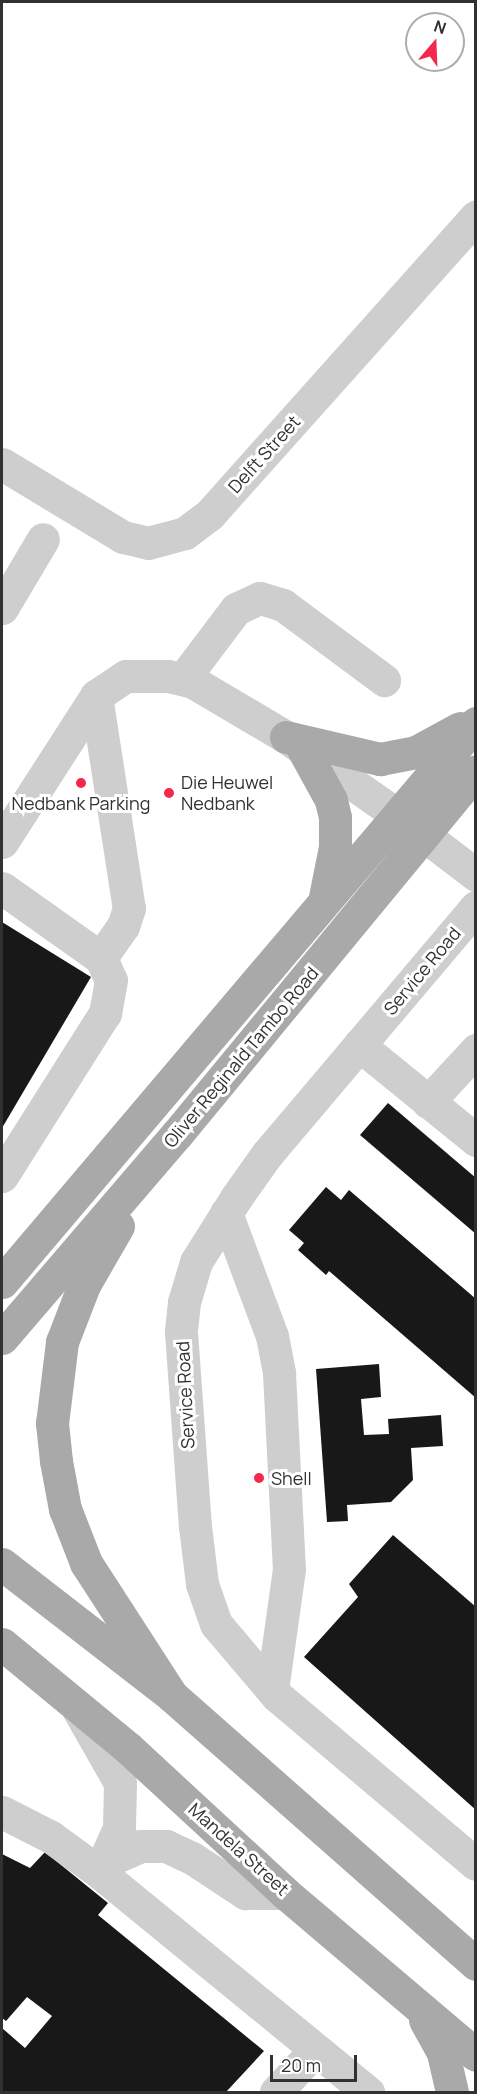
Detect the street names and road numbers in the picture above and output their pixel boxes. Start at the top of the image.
street label: Delft Street [224,411,304,497]
street label: Service Road [379,923,465,1019]
street label: Oliver Reginald Tambo Road [159,962,323,1152]
street label: Service Road [171,1341,199,1449]
street label: Mandela Street [184,1798,294,1900]

